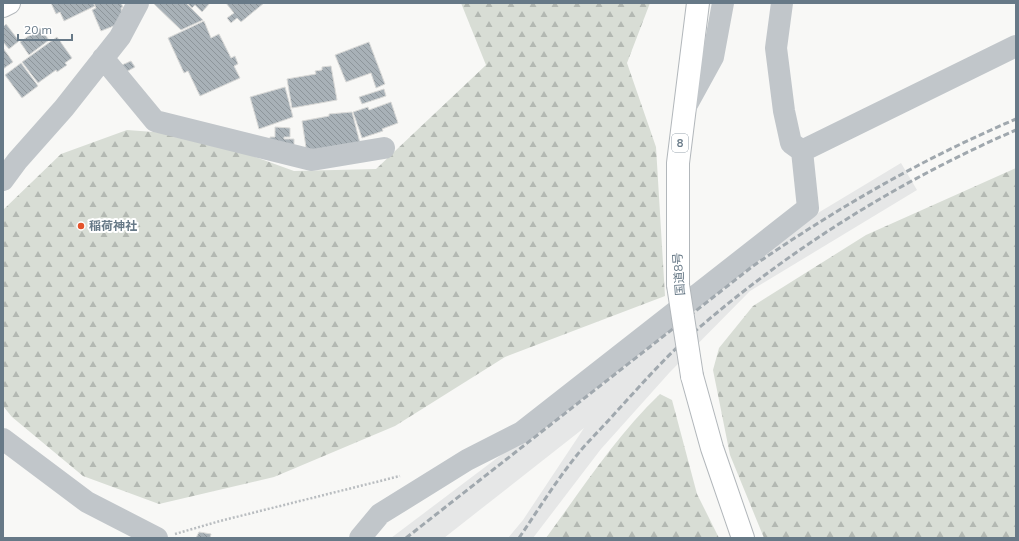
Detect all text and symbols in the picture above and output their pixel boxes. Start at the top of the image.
scale bar [18,16,72,42]
text: 20 m [24,22,52,37]
road number: 8 [672,134,688,152]
place label: 稲荷神社 [89,218,137,233]
marker: 稲荷神社 [76,221,86,231]
street label: 国道8号 [670,252,687,296]

